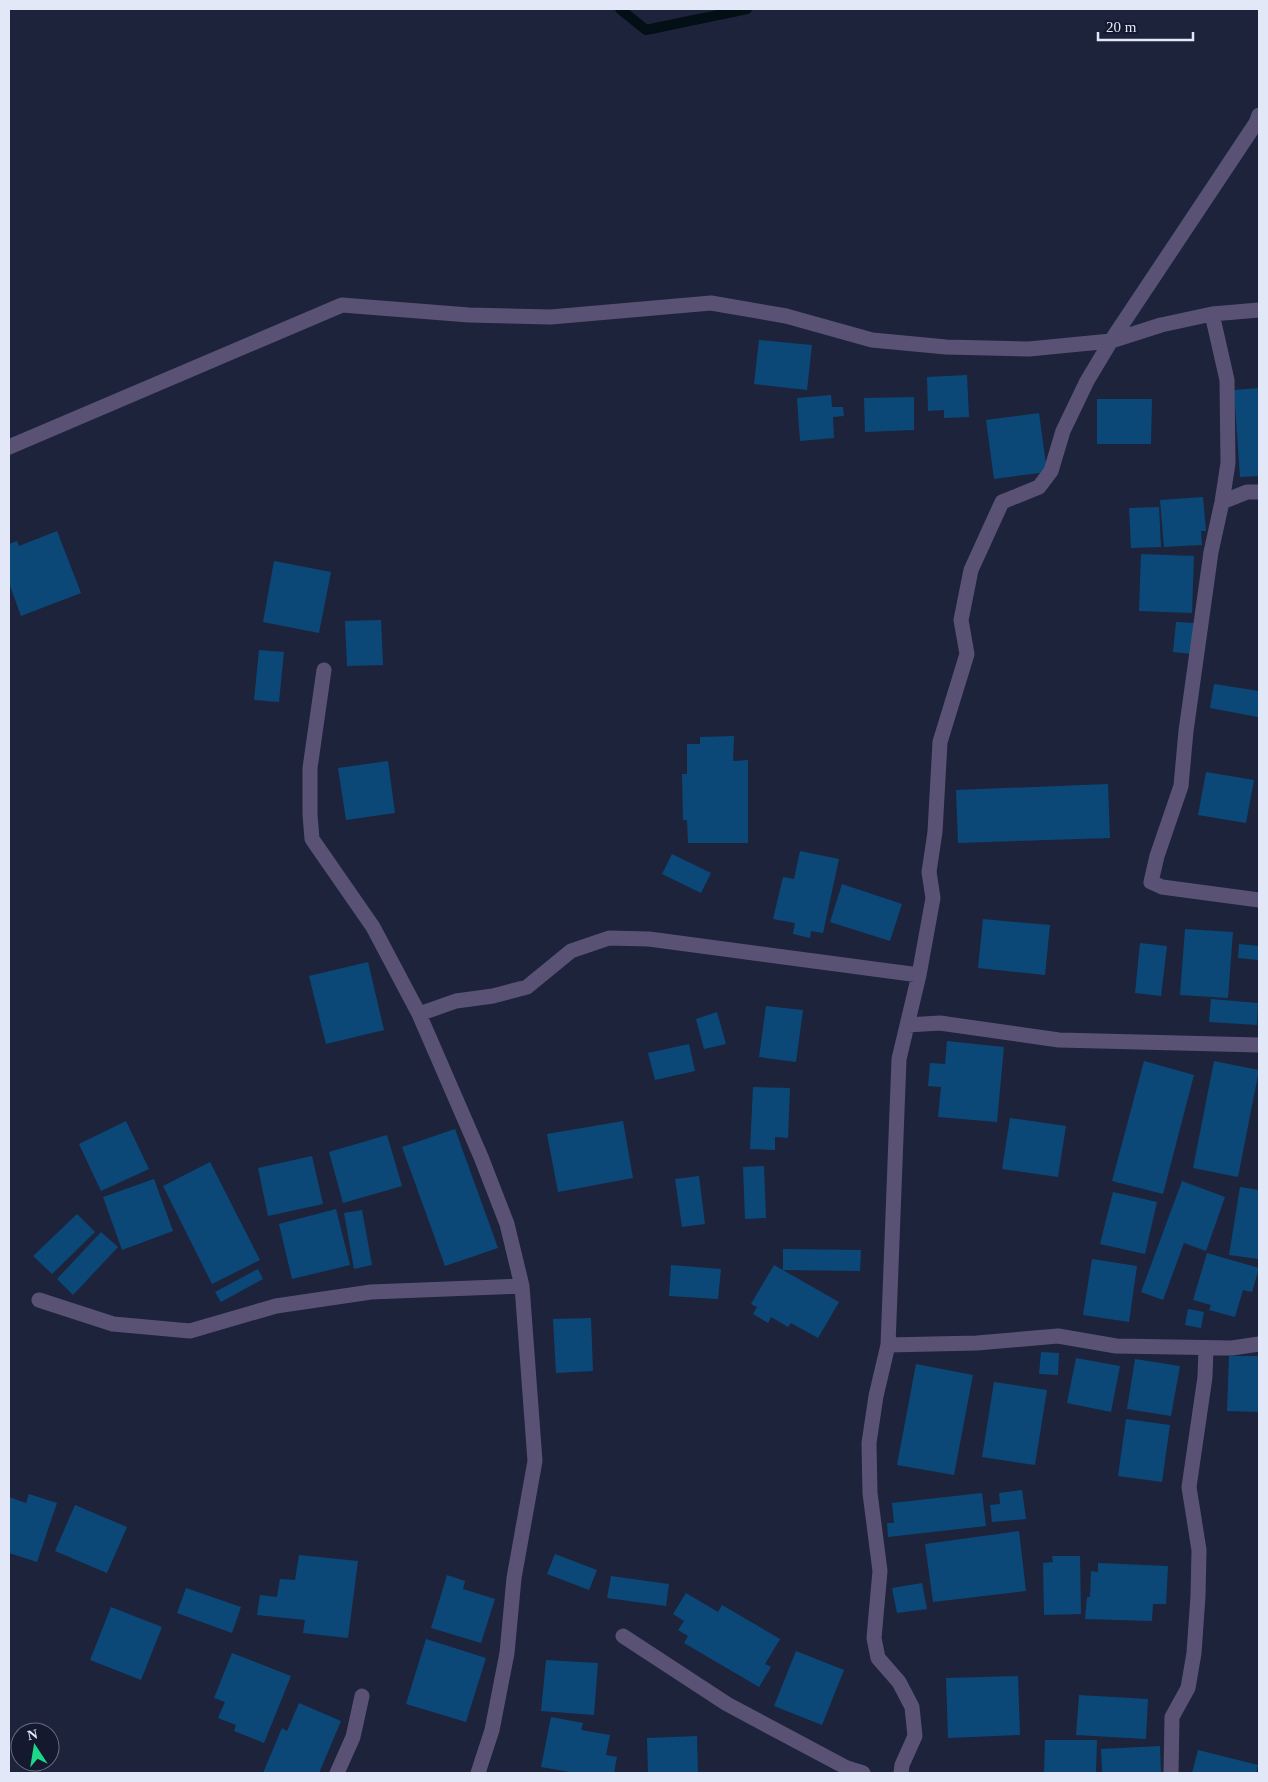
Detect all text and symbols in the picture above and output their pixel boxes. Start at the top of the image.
scale bar [1098,10,1193,42]
text: 20 m [1106,19,1137,35]
north arrow [10,1722,60,1772]
text: N [26,1726,39,1743]

